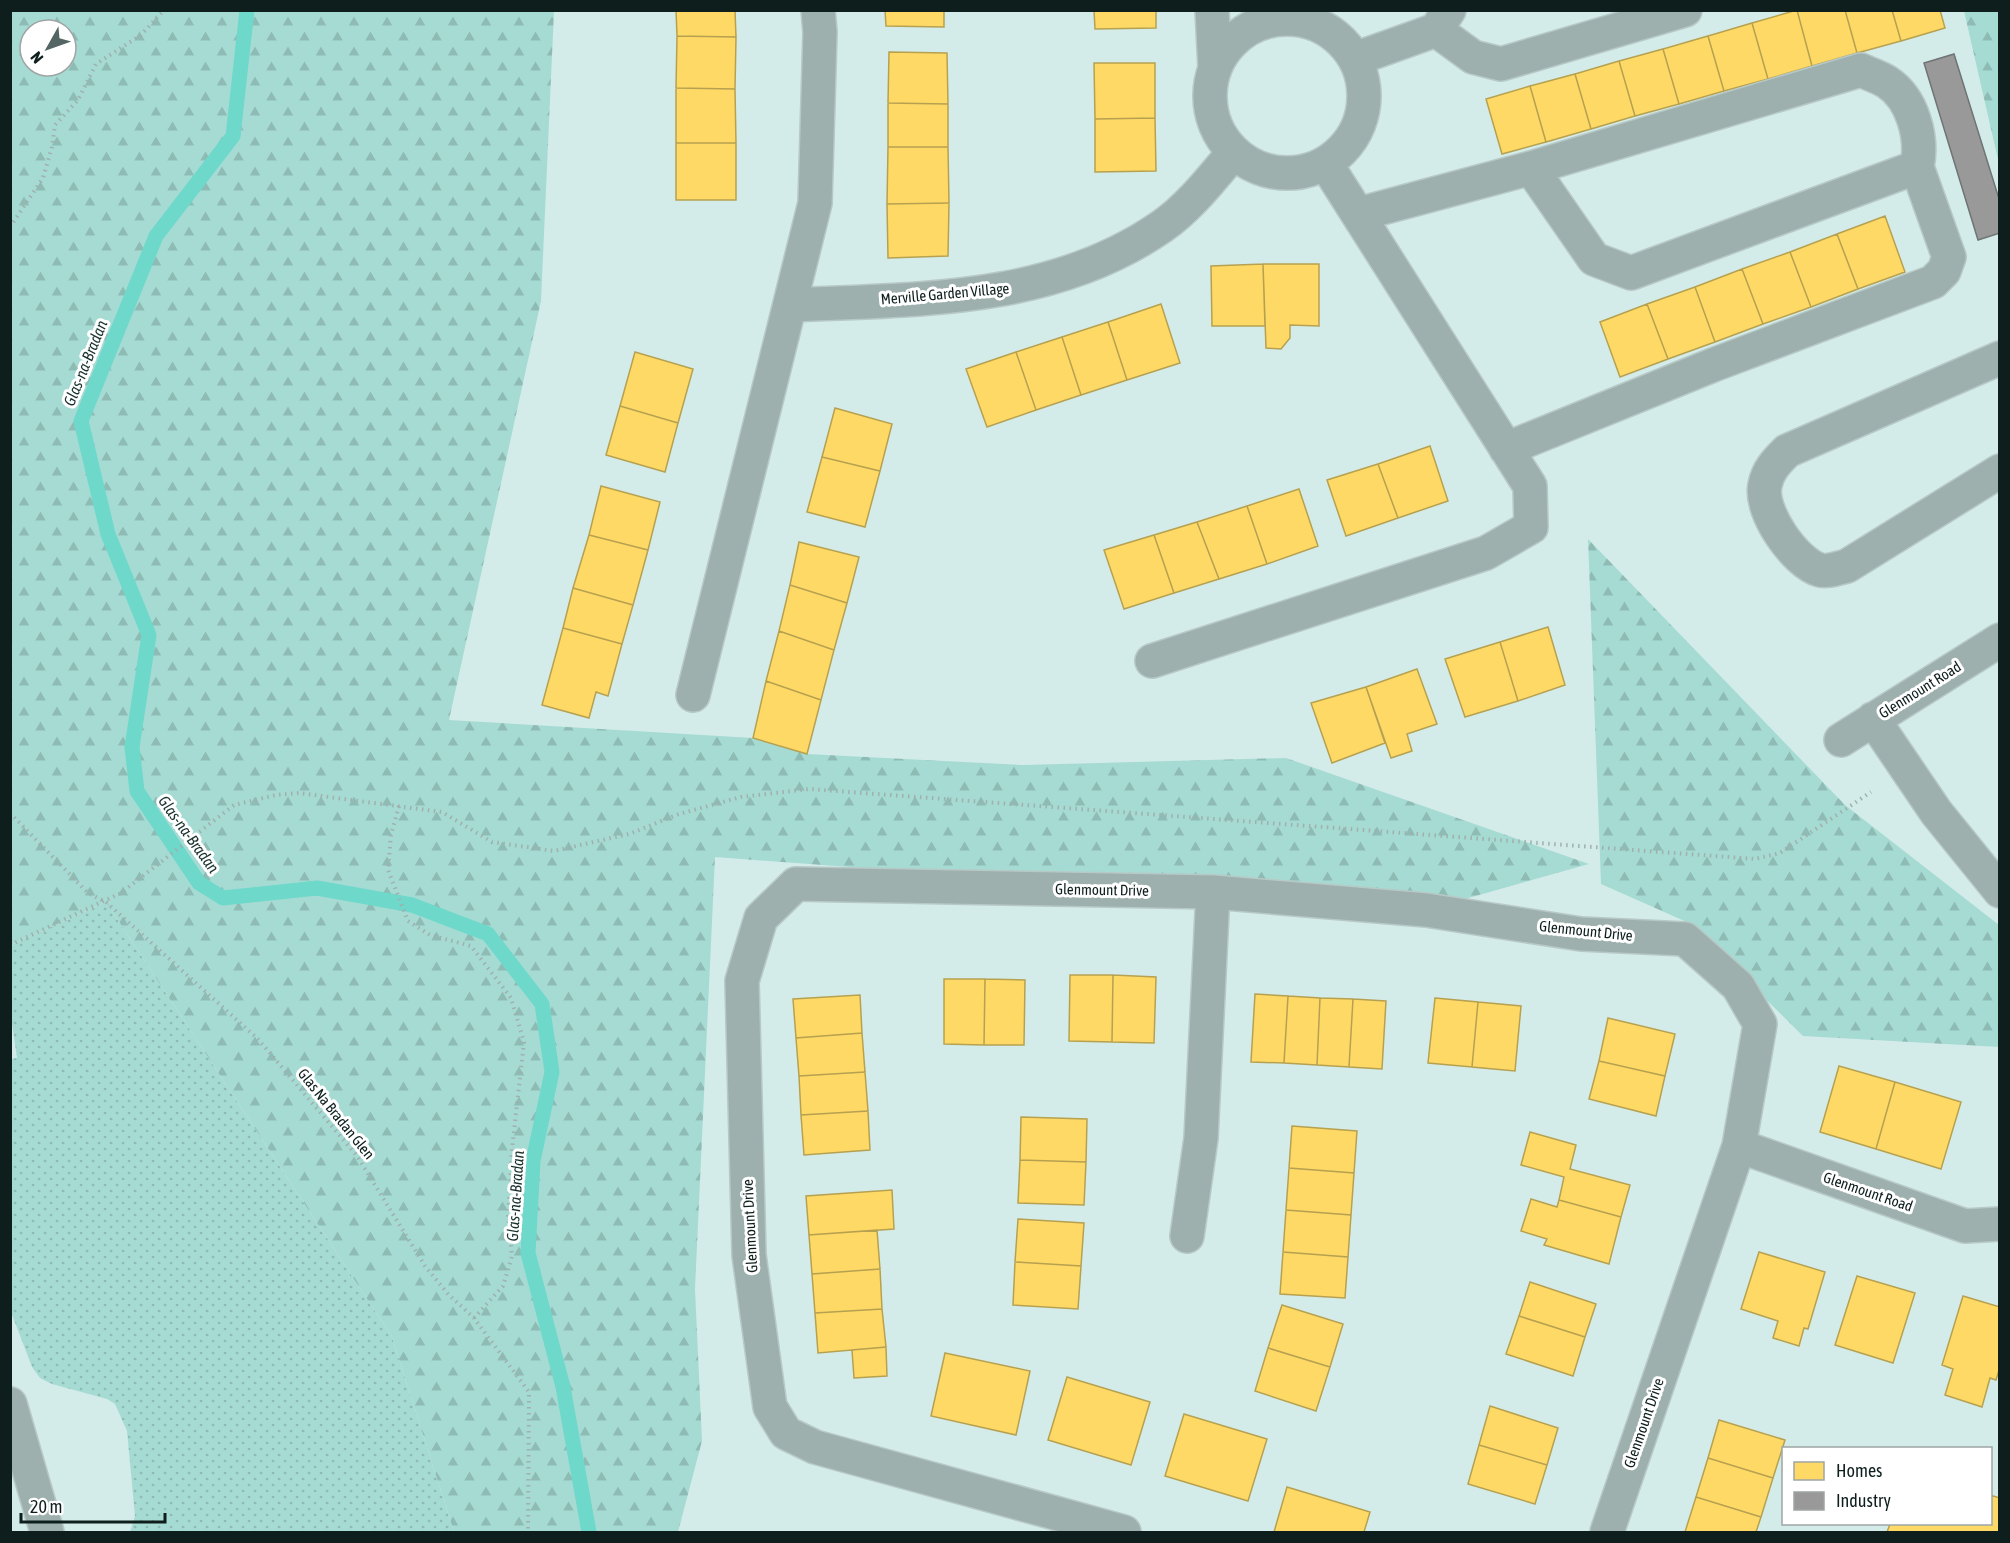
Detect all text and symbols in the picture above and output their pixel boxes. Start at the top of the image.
north arrow [18,18,78,78]
text: N [27,48,46,67]
street label: Merville Garden Village [880,279,1010,308]
water label: Glas-na-Bradan [60,317,110,408]
street label: Glenmount Road [1876,658,1964,721]
water label: Glas-na-Bradan [155,792,223,876]
street label: Glenmount Drive [1055,880,1149,899]
street label: Glenmount Drive [1539,917,1634,944]
street label: Glas Na Bradan Glen [295,1065,378,1162]
water label: Glas-na-Bradan [503,1150,527,1242]
street label: Glenmount Road [1821,1168,1915,1215]
street label: Glenmount Drive [739,1179,760,1273]
street label: Glenmount Drive [1620,1376,1667,1470]
legend [1782,1447,1992,1525]
text: Homes [1836,1460,1882,1481]
scale bar [21,1486,165,1524]
text: Industry [1836,1490,1891,1511]
text: 20 m [30,1496,62,1517]

